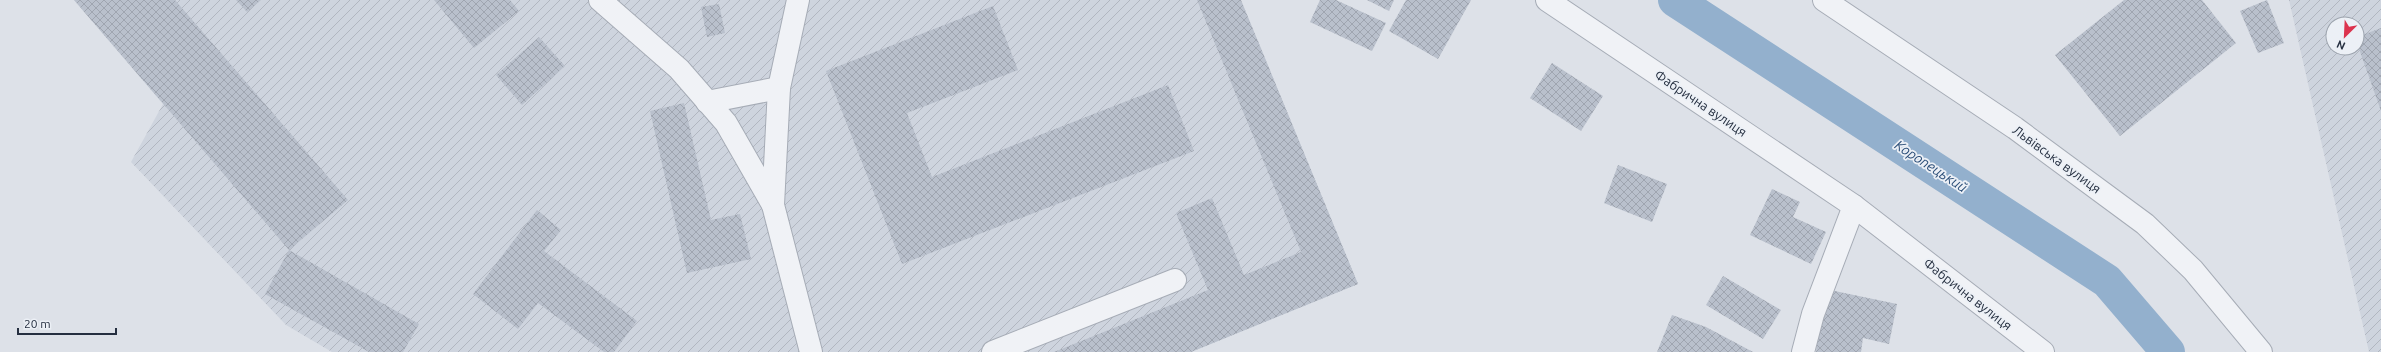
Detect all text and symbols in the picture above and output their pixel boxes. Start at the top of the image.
north arrow [2325,16,2365,56]
text: N [2335,38,2347,52]
street label: Фабрична вулиця [1652,67,1750,139]
street label: Львівська вулиця [2010,122,2104,196]
water label: Коропецький [1892,137,1971,196]
street label: Фабрична вулиця [1921,255,2015,333]
scale bar [18,310,116,336]
text: 20 m [24,317,51,330]

